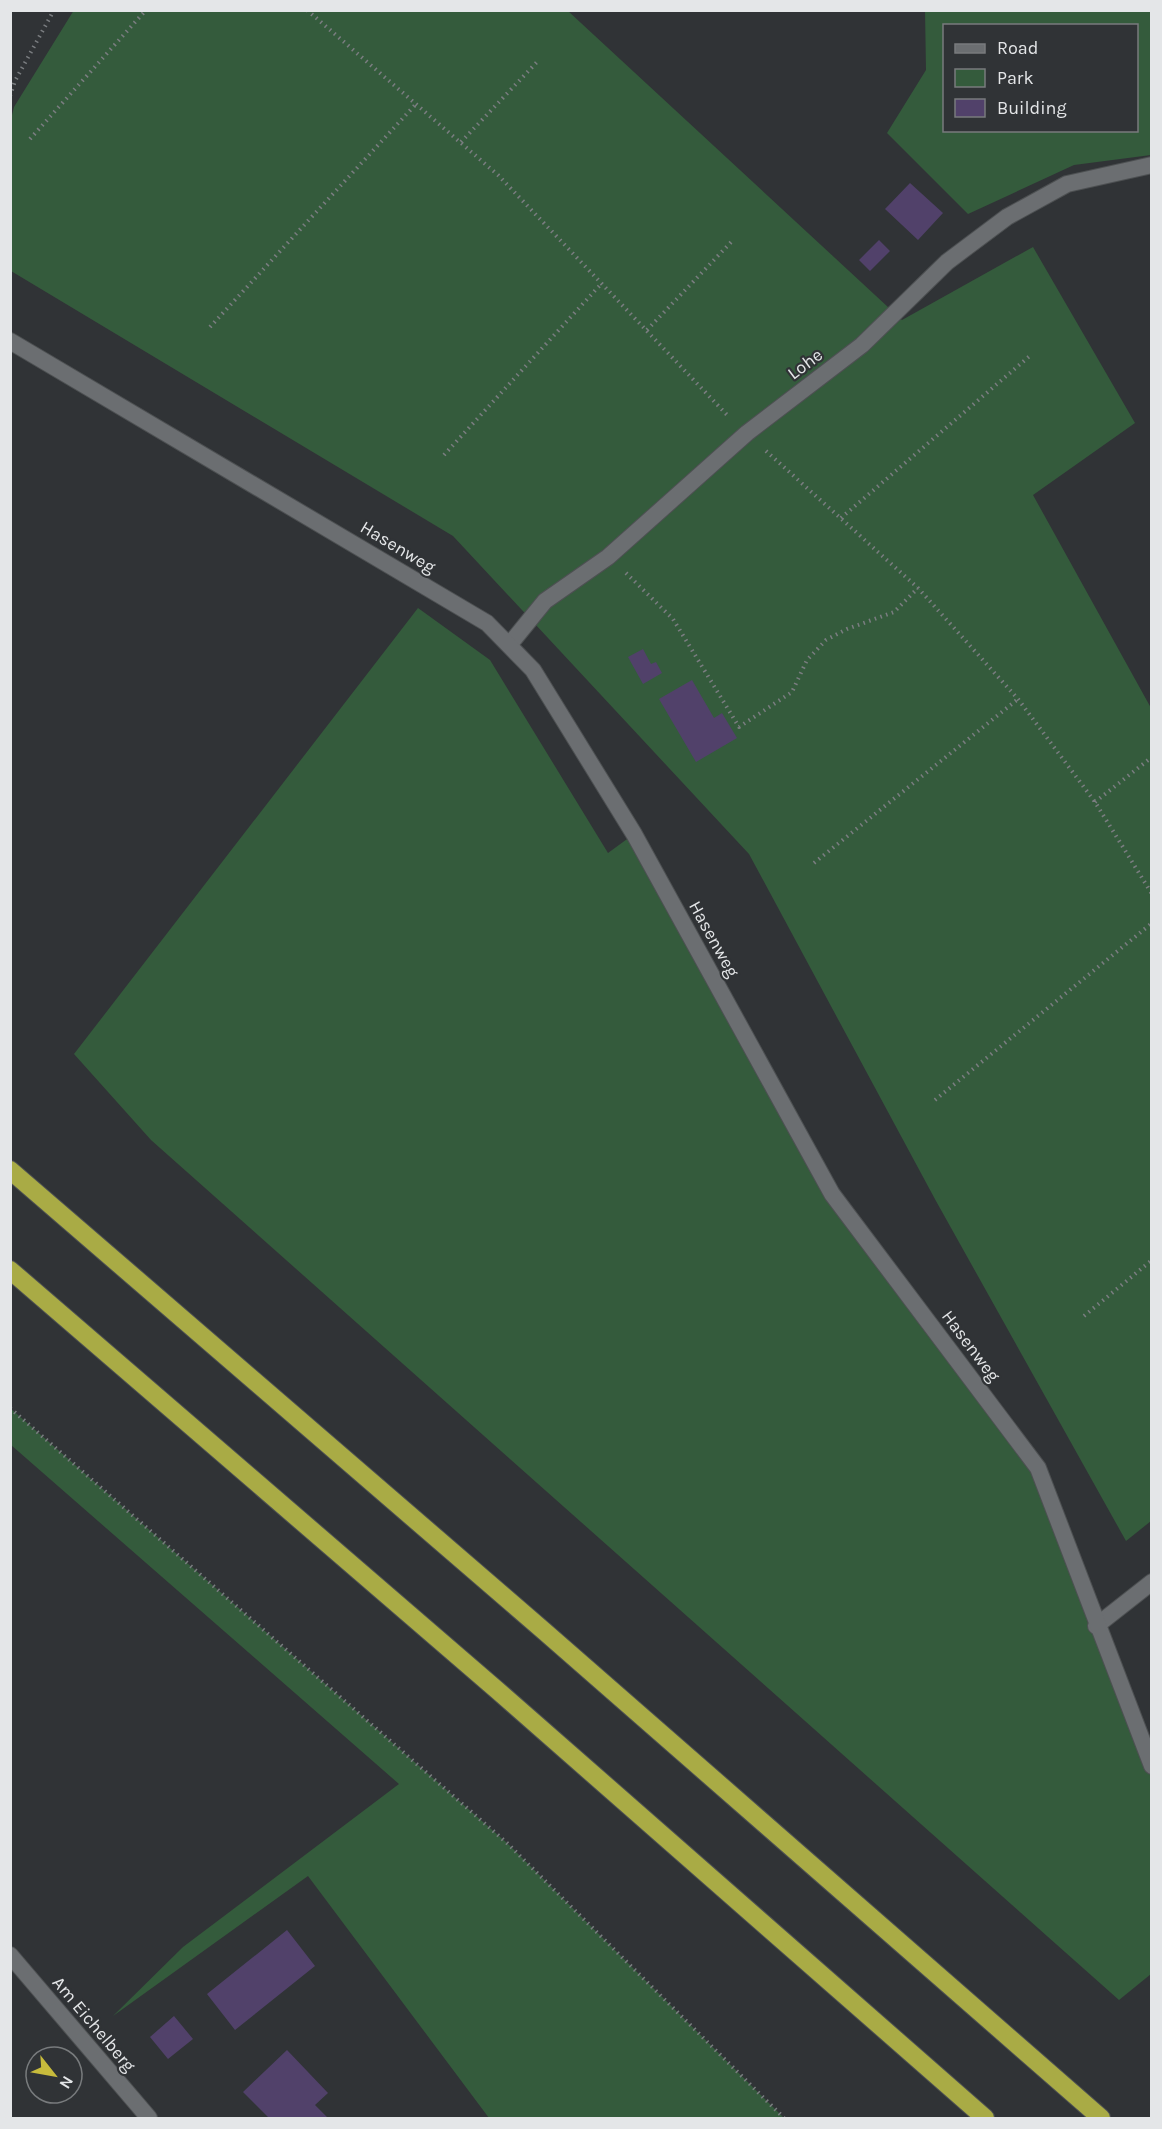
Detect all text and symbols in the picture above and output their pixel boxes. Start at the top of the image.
legend [943,24,1138,132]
text: Road [997,37,1038,59]
text: Park [997,67,1034,89]
text: Building [997,97,1067,119]
street label: Lohe [783,344,827,384]
street label: Hasenweg [356,516,440,578]
street label: Hasenweg [684,897,744,981]
street label: Hasenweg [937,1306,1005,1386]
street label: Am Eichelberg [48,1972,140,2076]
north arrow [24,2045,84,2105]
text: N [55,2073,78,2092]

